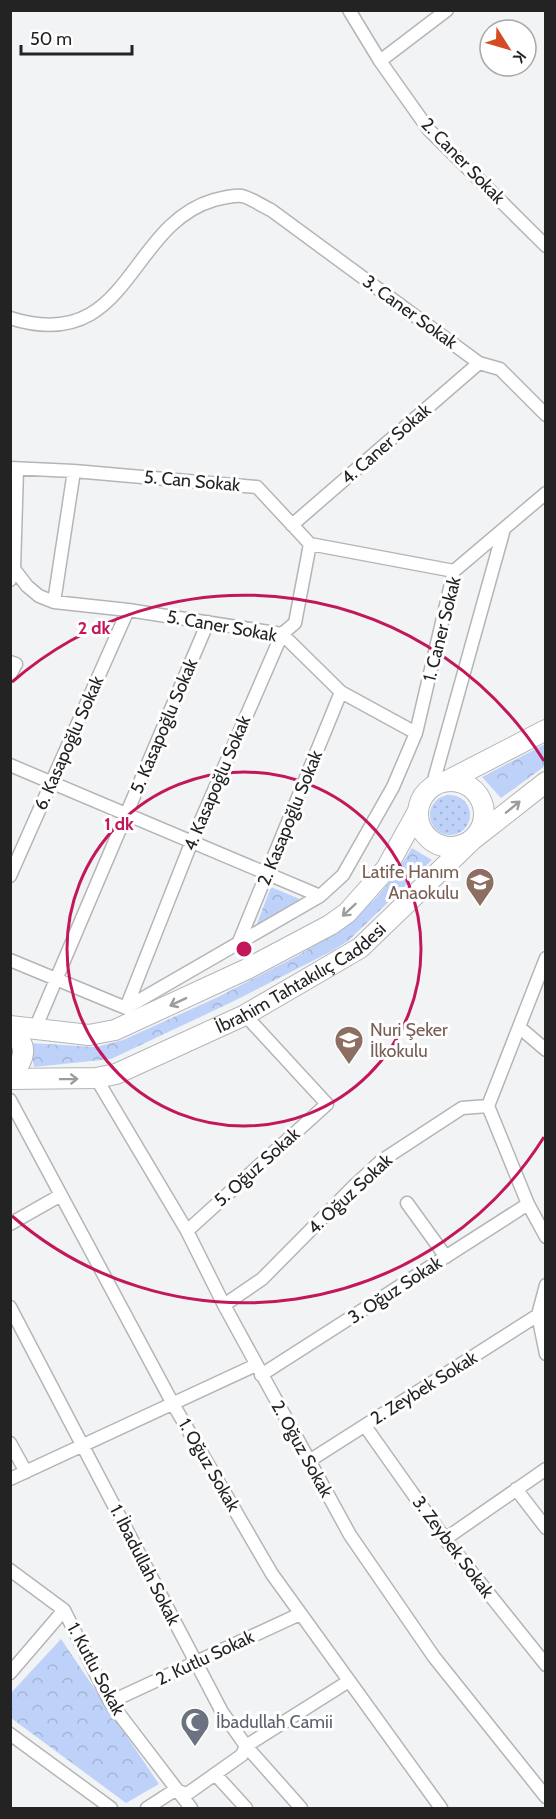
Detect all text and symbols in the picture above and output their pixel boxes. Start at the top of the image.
scale bar [21,18,132,56]
north arrow [478,18,538,78]
text: 50 m [30,28,72,50]
text: K [509,47,530,66]
street label: 2. Caner Sokak [417,113,510,209]
street label: 3. Caner Sokak [358,270,462,354]
street label: 4. Caner Sokak [337,398,436,489]
street label: 5. Can Sokak [143,466,242,496]
street label: 1. Caner Sokak [418,573,466,684]
street label: 5. Caner Sokak [165,605,280,647]
text: 2 dk [78,617,111,639]
street label: 5. Kasapoğlu Sokak [126,654,203,797]
street label: 6. Kasapoğlu Sokak [30,672,109,814]
street label: 4. Kasapoğlu Sokak [179,711,256,854]
street label: 2. Kasapoğlu Sokak [253,746,327,889]
one-way arrow [505,800,521,813]
text: 1 dk [104,813,134,835]
place label: Latife Hanım Anaokulu [362,861,459,904]
school or university icon: Latife Hanım Anaokulu [464,866,496,908]
one-way arrow [342,903,357,917]
street label: İbrahim Tahtakılıç Caddesi [212,918,390,1038]
centre of rings [234,939,254,959]
one-way arrow [169,996,187,1008]
place label: Nuri Şeker İlkokulu [370,1019,448,1062]
school or university icon: Nuri Şeker İlkokulu [333,1024,365,1066]
one-way arrow [58,1073,78,1085]
street label: 5. Oğuz Sokak [210,1122,305,1211]
street label: 4. Oğuz Sokak [303,1149,398,1239]
street label: 3. Oğuz Sokak [344,1251,447,1328]
street label: 2. Zeybek Sokak [367,1346,482,1429]
street label: 2. Oğuz Sokak [266,1397,338,1502]
street label: 1. Oğuz Sokak [174,1415,245,1516]
street label: 3. Zeybek Sokak [408,1492,499,1603]
street label: 1. İbadullah Sokak [105,1501,185,1630]
street label: 1. Kutlu Sokak [62,1619,130,1720]
street label: 2. Kutlu Sokak [153,1625,258,1690]
mosque icon: İbadullah Camii [179,1706,211,1748]
place label: İbadullah Camii [216,1711,333,1733]

